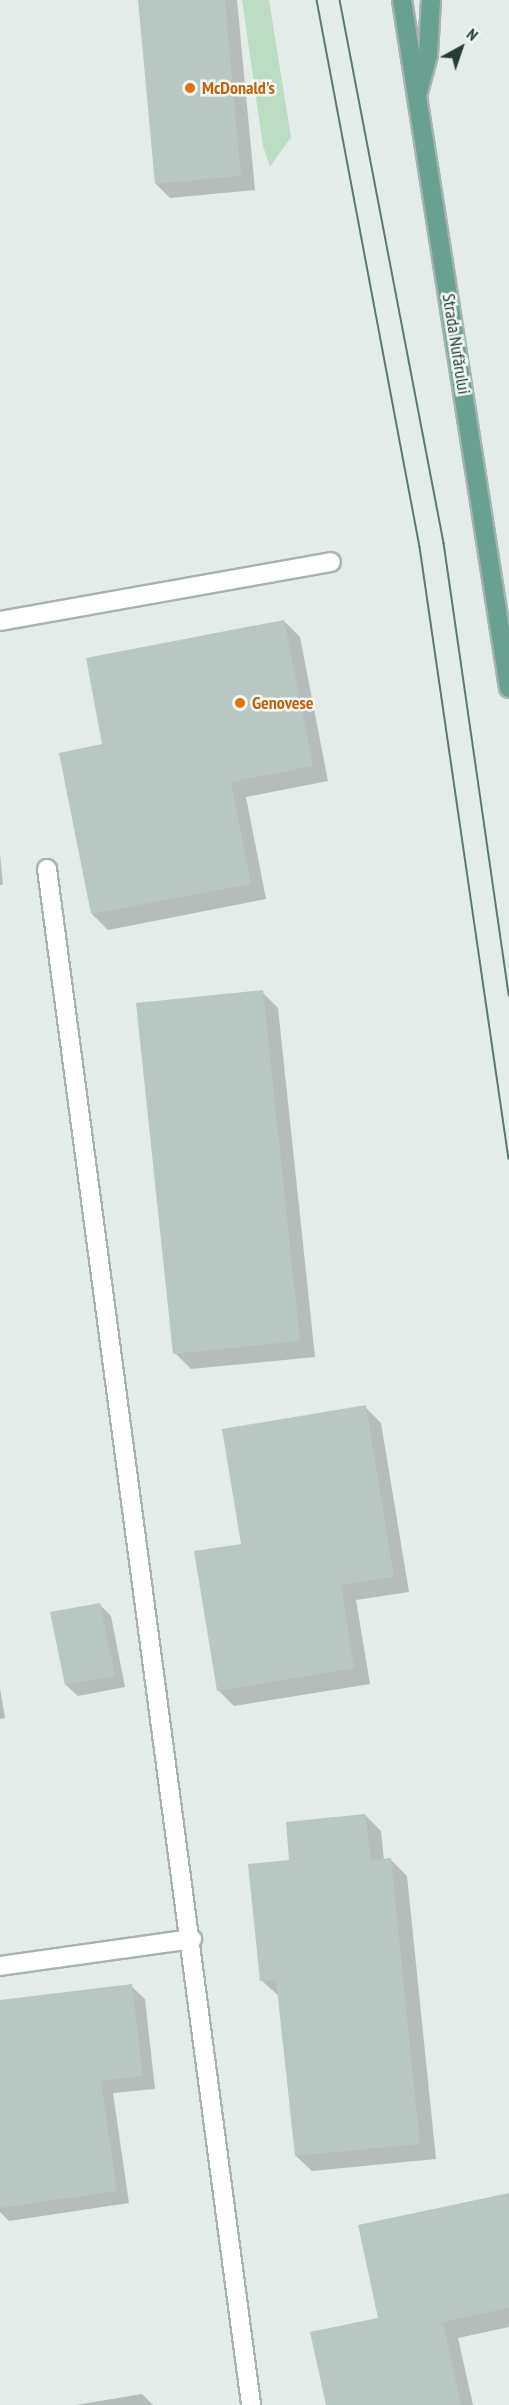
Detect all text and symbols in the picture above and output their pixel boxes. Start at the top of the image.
north arrow [431,18,491,78]
text: N [463,24,482,45]
place label: McDonald's [202,77,275,99]
marker: McDonald's [183,81,197,95]
street label: Strada Nufărului [437,292,475,396]
place label: Genovese [252,692,313,714]
marker: Genovese [233,696,247,710]

